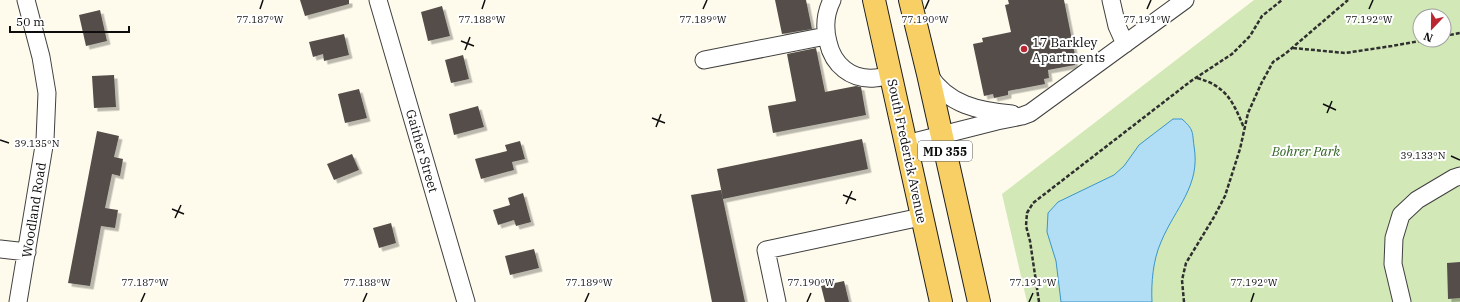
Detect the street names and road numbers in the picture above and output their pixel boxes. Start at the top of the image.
street label: South Frederick Avenue [883,77,931,225]
street label: Gaither Street [402,107,442,195]
road number: MD 355 [918,141,972,161]
street label: Woodland Road [18,161,50,259]

